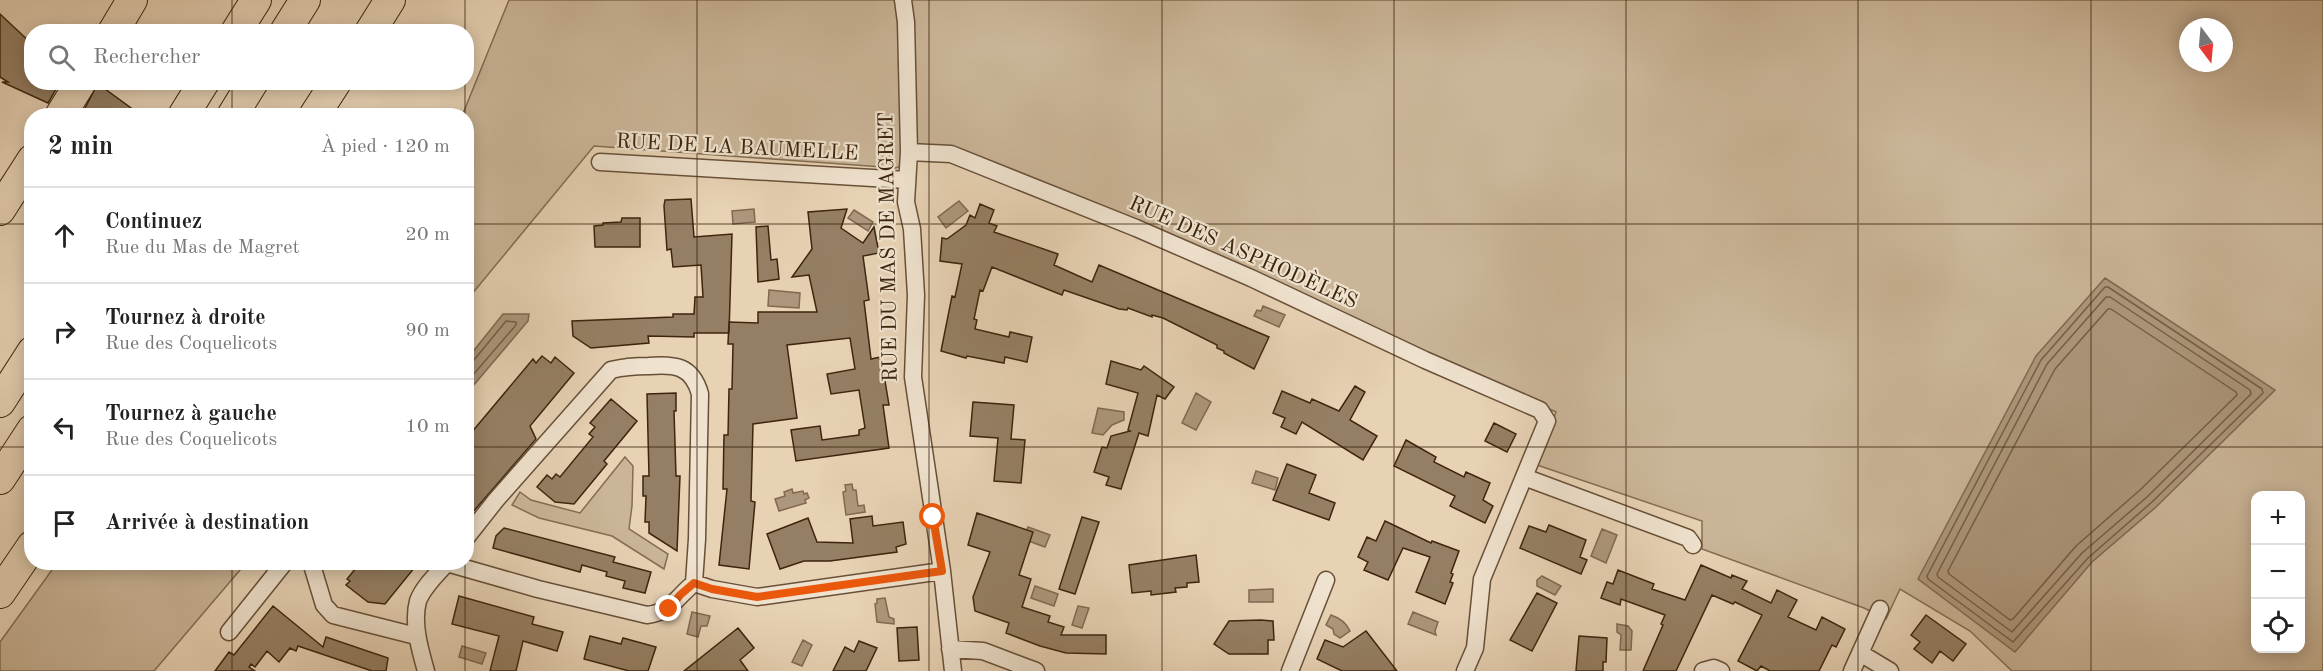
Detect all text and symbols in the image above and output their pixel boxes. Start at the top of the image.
north arrow [2179,18,2233,72]
search box [24,24,474,90]
icon: search [45,41,78,74]
text: Rechercher [93,46,200,68]
street label: RUE DU MAS DE MAGRET [876,112,902,382]
street label: RUE DE LA BAUMELLE [615,131,859,165]
text: 2 min [48,134,113,160]
text: À pied · 120 m [321,137,450,157]
street label: RUE DES ASPHODÈLES [1126,189,1362,313]
text: Continuez [105,211,202,233]
icon: ahead [48,219,81,252]
text: 20 m [405,225,450,245]
text: Rue du Mas de Magret [105,238,300,258]
text: Tournez à droite [105,307,266,329]
icon: right [48,315,81,348]
text: 90 m [405,321,450,341]
text: Rue des Coquelicots [105,334,277,354]
text: Tournez à gauche [105,403,277,425]
icon: left [48,411,81,444]
text: 10 m [405,417,450,437]
text: Rue des Coquelicots [105,430,277,450]
map controls [2251,491,2305,653]
button: + [2251,491,2305,545]
route start [919,503,945,529]
icon: arrive [48,507,81,540]
text: Arrivée à destination [105,512,309,534]
button: − [2251,545,2305,599]
route end [655,595,681,621]
button: locate [2251,599,2305,653]

